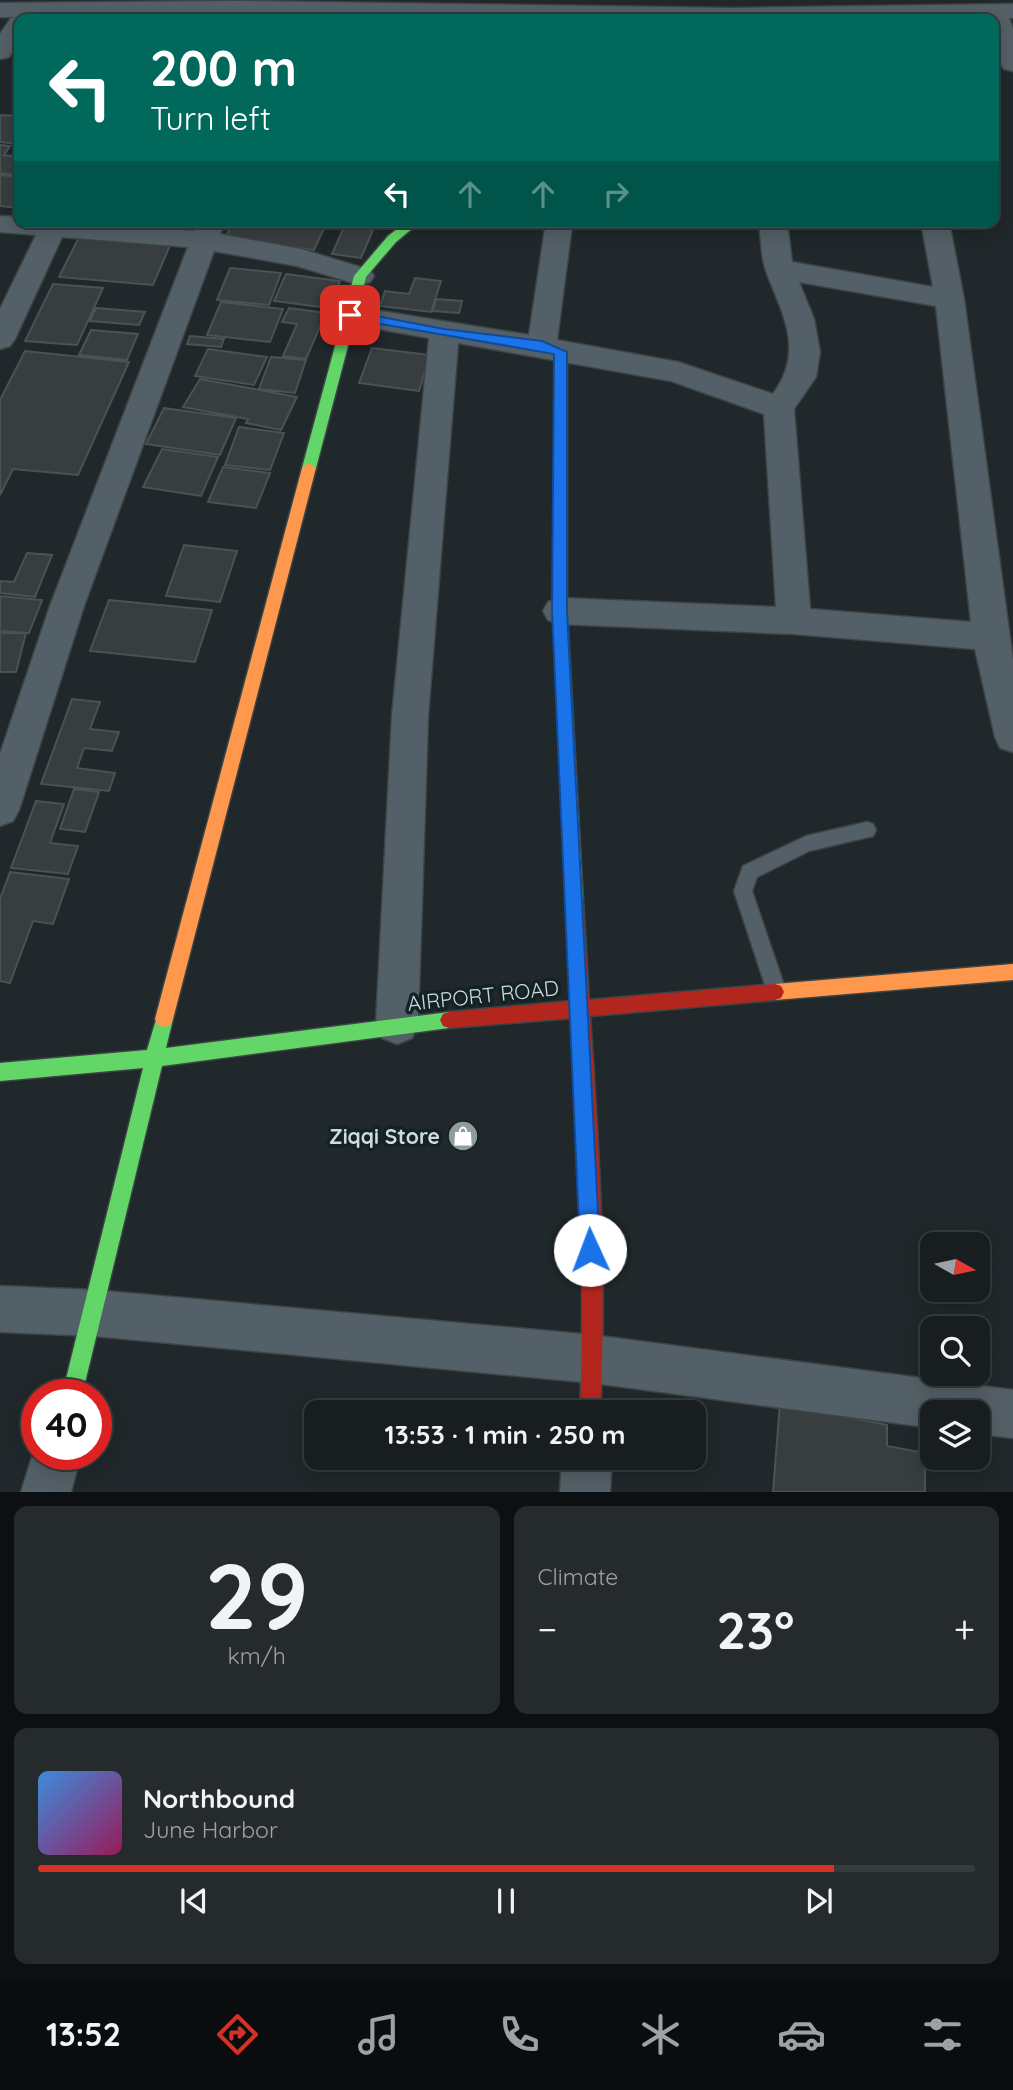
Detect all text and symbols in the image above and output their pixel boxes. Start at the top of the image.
text: 200 m [150,37,297,98]
icon: left [35,42,126,133]
text: Turn left [150,98,271,138]
icon: left [378,175,416,213]
icon: ahead [451,175,489,213]
icon: ahead [524,175,562,213]
icon: right [597,175,635,213]
pin [320,285,380,345]
icon: arrive [331,296,369,334]
street label: AIRPORT ROAD [406,974,560,1016]
shop icon: Ziqqi Store [446,1119,480,1153]
place label: Ziqqi Store [329,1123,440,1149]
position arrow [553,1213,627,1287]
north arrow [920,1232,990,1302]
map controls [920,1232,990,1470]
button: search [920,1316,990,1386]
speed limit sign: 40 [21,1379,112,1470]
button: layers [920,1400,990,1470]
text: 13:53 · 1 min · 250 m [385,1418,625,1451]
text: 29 [205,1538,308,1652]
text: Climate [538,1562,618,1591]
text: 23° [716,1597,794,1662]
text: − [538,1605,557,1653]
text: + [954,1605,975,1653]
text: km/h [228,1641,286,1670]
text: Northbound [143,1782,295,1815]
text: June Harbor [143,1815,278,1844]
icon: previous [175,1882,213,1920]
icon: pause [487,1882,525,1920]
icon: next [800,1882,838,1920]
icon: directions [213,2010,262,2059]
icon: music [354,2010,403,2059]
icon: phone [495,2010,544,2059]
icon: climate [636,2010,685,2059]
icon: car [777,2010,826,2059]
icon: filters [918,2010,967,2059]
text: 13:52 [46,2014,121,2054]

